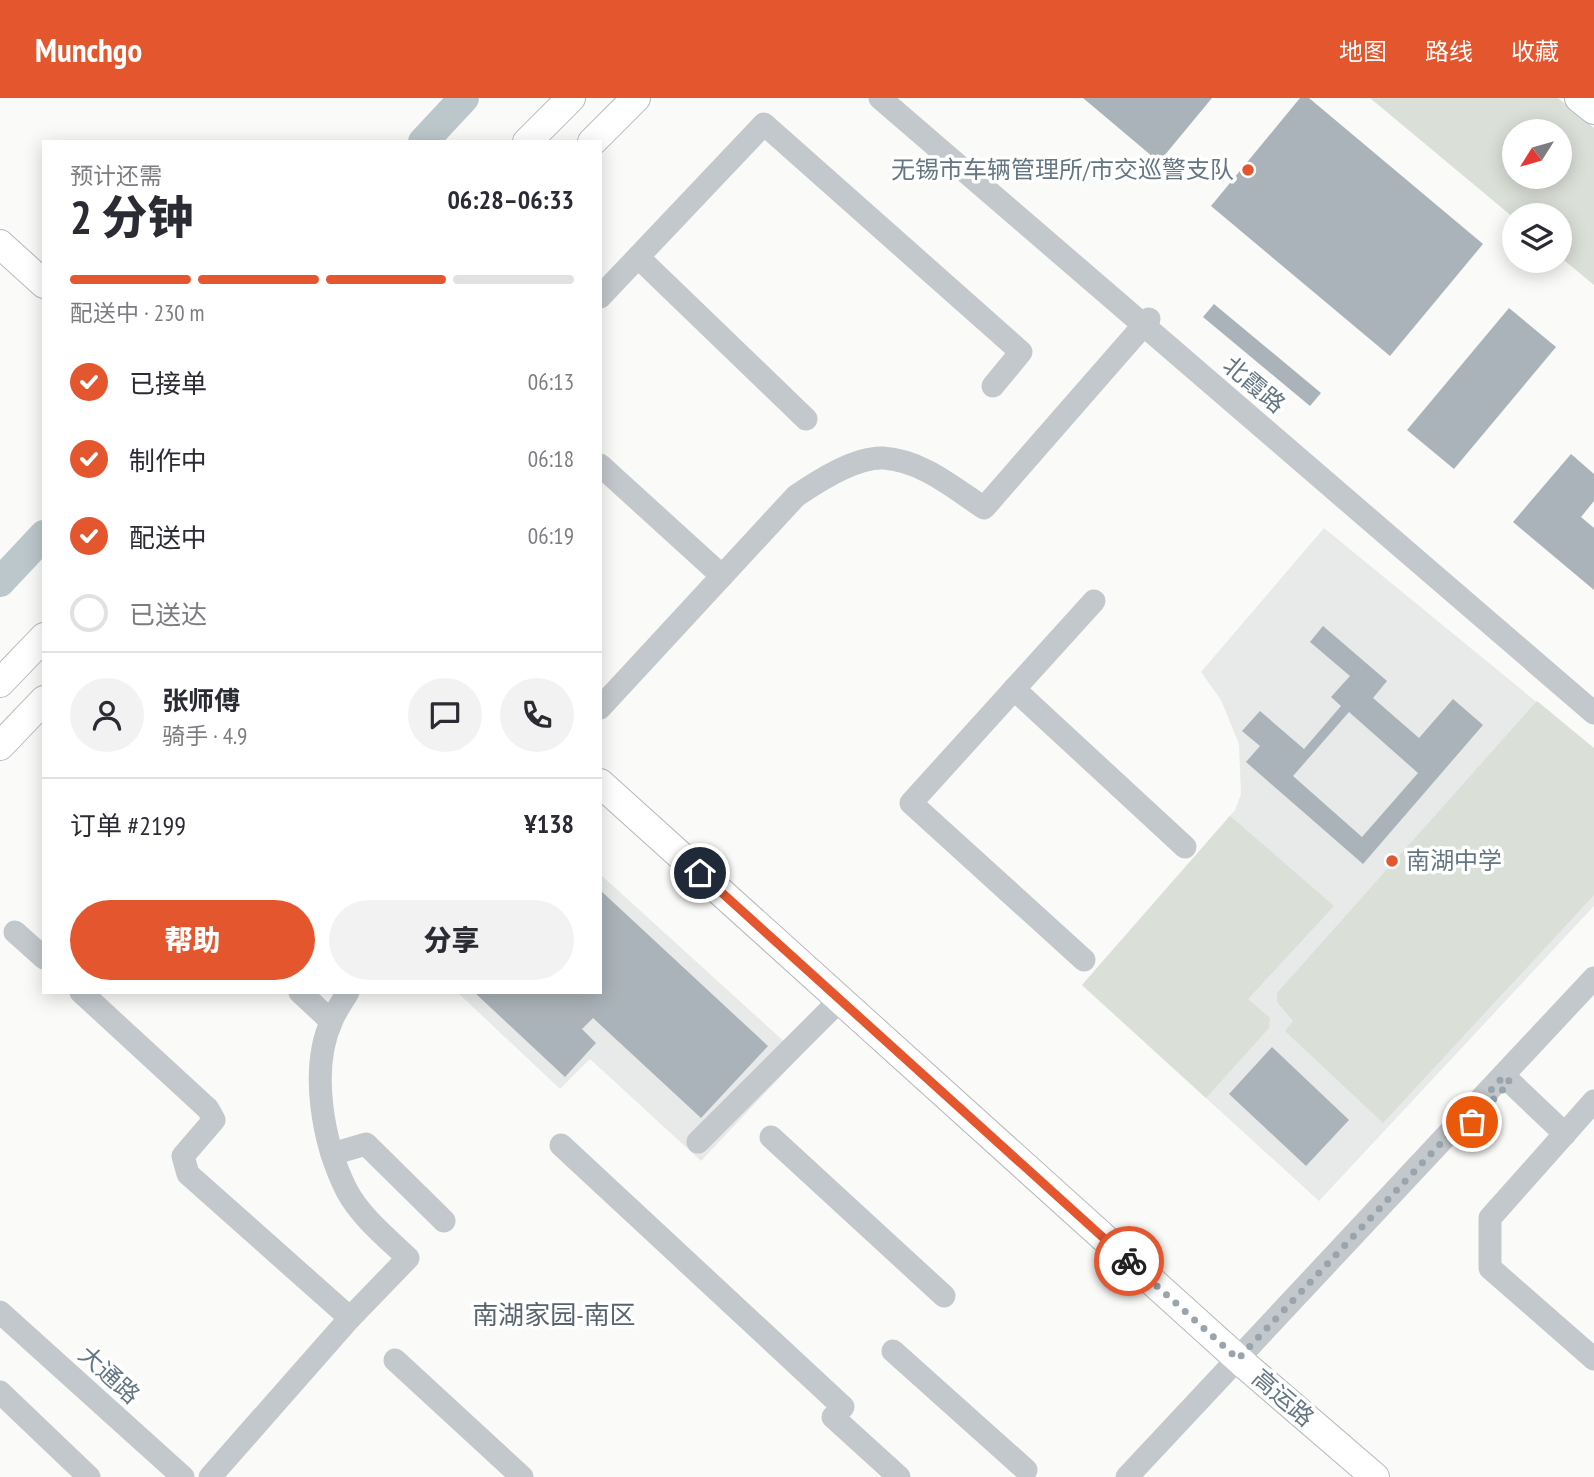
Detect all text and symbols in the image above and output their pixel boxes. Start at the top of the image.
text: Munchgo [35,28,142,71]
text: 地图 [1339,36,1387,67]
text: 路线 [1425,36,1473,67]
text: 收藏 [1511,36,1559,67]
north arrow [1502,119,1572,189]
map controls [1502,119,1572,273]
place label: 无锡市车辆管理所/市交巡警支队 [891,154,1234,185]
text: 预计还需 [70,161,162,190]
marker: 无锡市车辆管理所/市交巡警支队 [1240,162,1256,178]
text: 06:28–06:33 [447,183,574,216]
text: 2 分钟 [70,187,193,247]
button: layers [1502,203,1572,273]
text: 配送中 · 230 m [70,298,205,327]
street label: 北霞路 [1217,350,1292,420]
icon: check [70,363,108,401]
text: 已接单 [129,367,207,400]
text: 06:13 [528,367,574,396]
icon: check [70,440,108,478]
text: 制作中 [129,444,207,477]
text: 06:18 [528,444,574,473]
icon: check [70,517,108,555]
text: 配送中 [129,521,207,554]
text: 06:19 [528,521,574,550]
text: 已送达 [129,598,207,631]
button: person [70,678,144,752]
button: chat [408,678,482,752]
button: phone [500,678,574,752]
text: 张师傅 [162,684,240,717]
text: 骑手 · 4.9 [162,721,247,750]
text: ¥138 [524,807,574,840]
text: 订单 #2199 [70,809,186,842]
pin [670,843,730,903]
place label: 南湖中学 [1406,845,1502,876]
marker: 南湖中学 [1384,853,1400,869]
icon: home [681,854,719,892]
button: 帮助 [70,900,315,980]
button: 分享 [329,900,574,980]
pin [1442,1092,1502,1152]
icon: bag [1453,1103,1491,1141]
courier [1094,1226,1164,1296]
icon: bike [1110,1242,1148,1280]
district label: 南湖家园-南区 [472,1298,636,1331]
street label: 大通路 [72,1339,146,1410]
street label: 高运路 [1246,1362,1321,1433]

